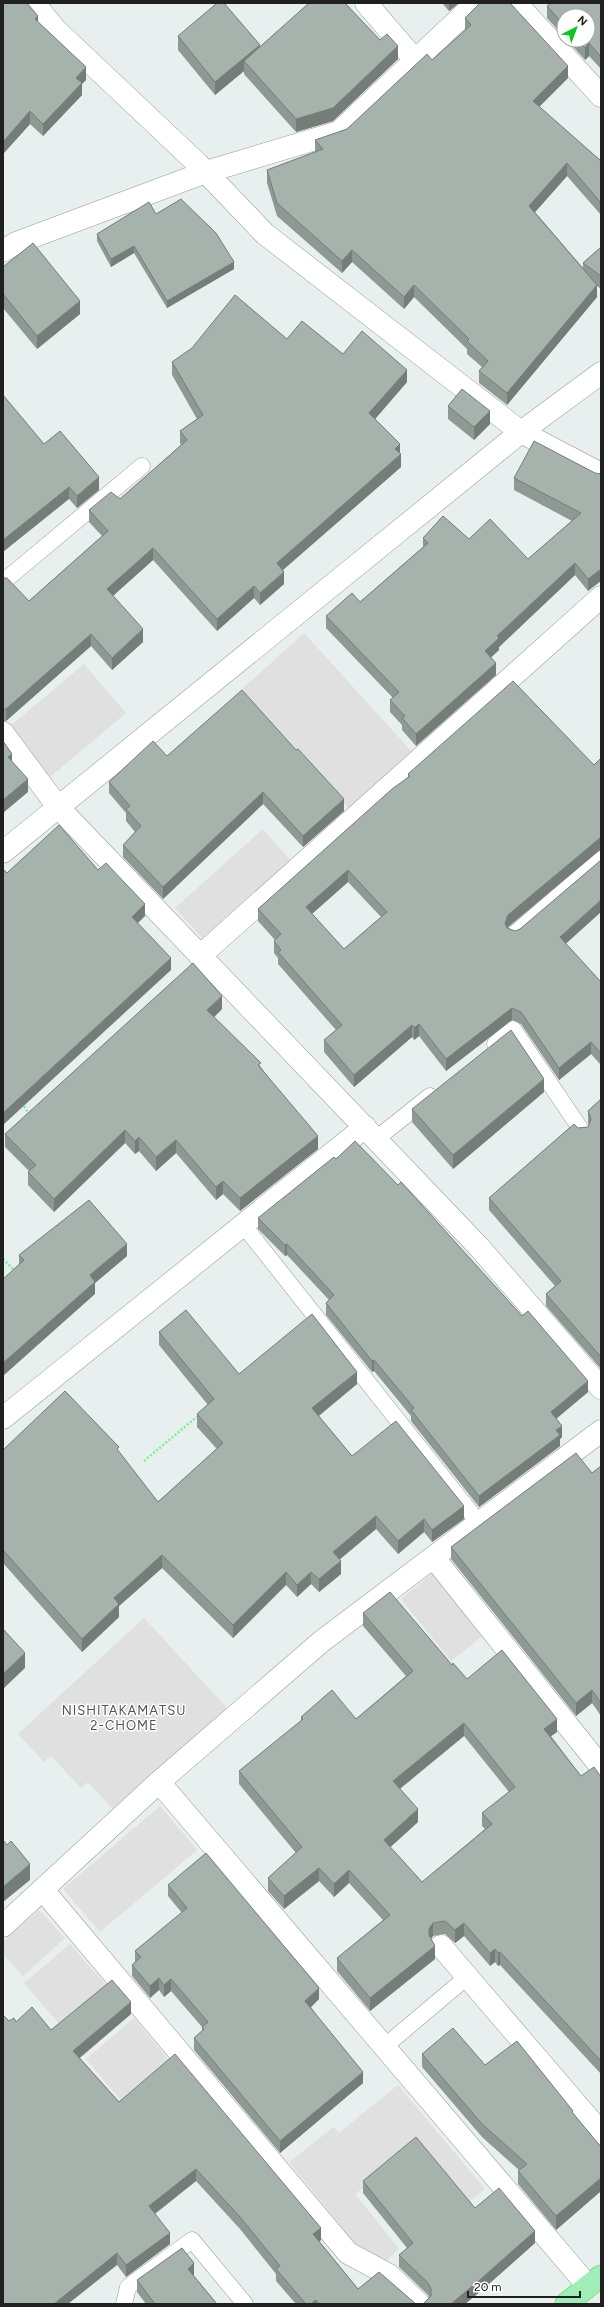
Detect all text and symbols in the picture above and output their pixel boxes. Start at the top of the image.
north arrow [556,8,596,48]
text: N [575,13,590,29]
district label: NISHITAKAMATSU 2-CHOME [62,1703,186,1733]
scale bar [468,2273,580,2299]
text: 20 m [474,2280,502,2294]

